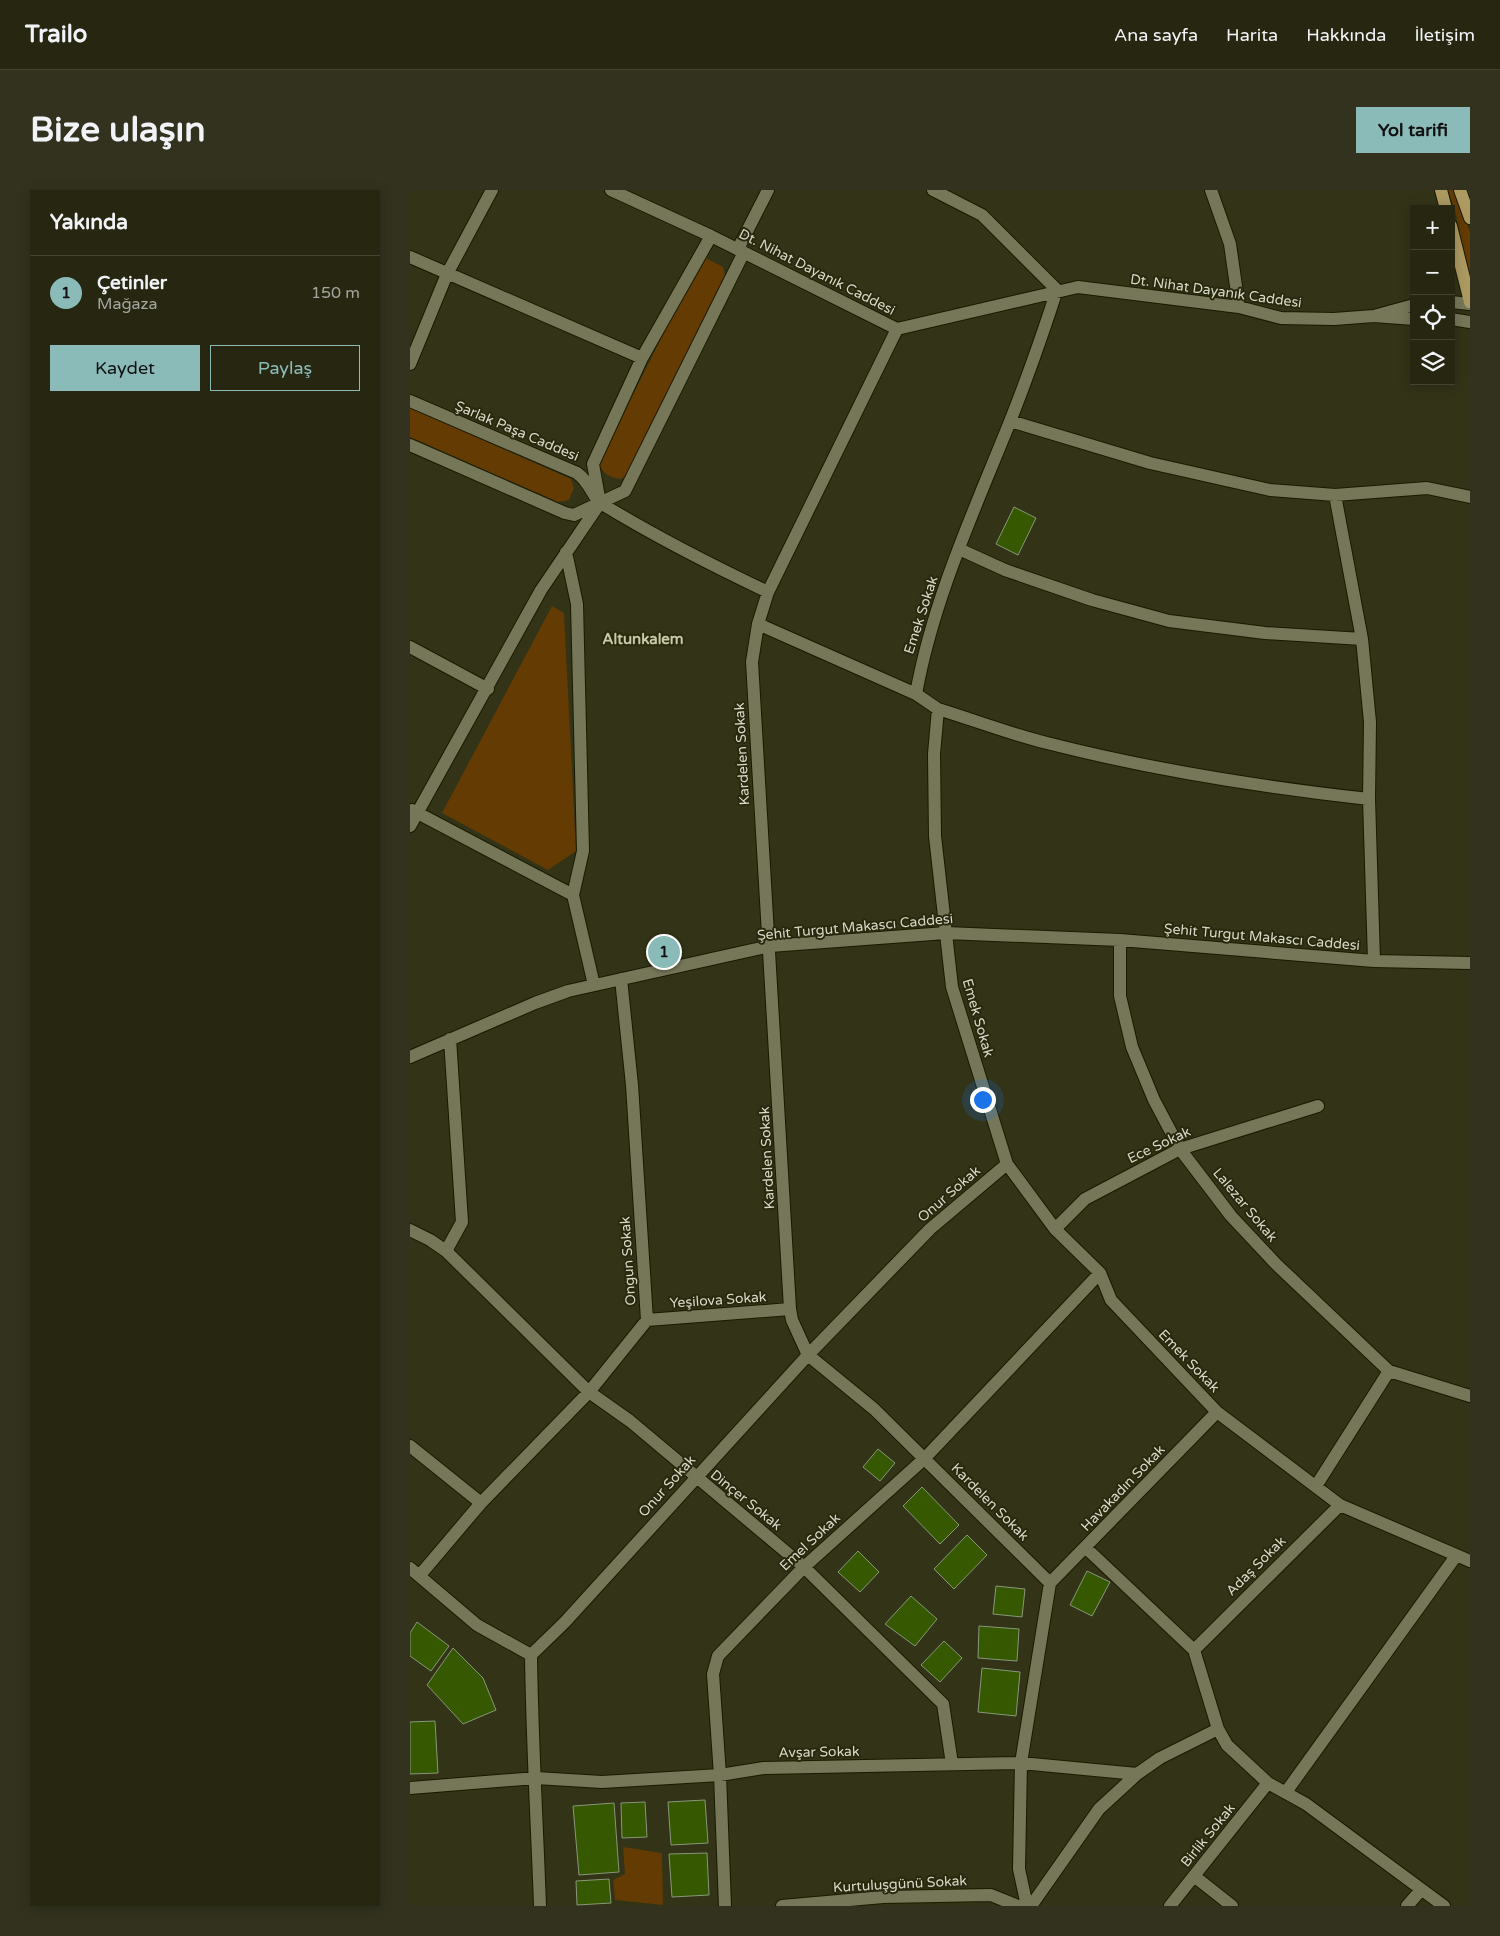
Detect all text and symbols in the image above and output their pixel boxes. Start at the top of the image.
text: Trailo [25,20,87,49]
text: Ana sayfa [1114,24,1198,46]
text: Harita [1226,24,1278,46]
text: Hakkında [1306,24,1386,46]
text: İletişim [1414,24,1475,46]
button: Yol tarifi [1356,107,1470,153]
text: Bize ulaşın [30,109,206,151]
map controls [1410,205,1455,385]
button: + [1410,205,1455,250]
text: Yakında [50,210,128,235]
street label: Dt. Nihat Dayanık Caddesi [736,225,898,319]
button: − [1410,250,1455,295]
street label: Dt. Nihat Dayanık Caddesi [1129,271,1303,311]
text: Çetinler [97,272,167,294]
text: 1 [61,283,71,303]
text: 150 m [311,283,360,303]
text: Mağaza [97,294,158,314]
button: locate [1410,295,1455,340]
button: layers [1410,340,1455,385]
button: Kaydet [50,345,200,391]
button: Paylaş [210,345,360,391]
street label: Şarlak Paşa Caddesi [452,397,582,465]
street label: Emek Sokak [900,574,942,656]
district label: Altunkalem [602,630,684,648]
street label: Kardelen Sokak [731,702,753,806]
street label: Şehit Turgut Makascı Caddesi [756,910,954,944]
street label: Şehit Turgut Makascı Caddesi [1163,920,1361,954]
pin: 1 [648,933,680,971]
street label: Emek Sokak [959,977,997,1060]
your location [970,1087,996,1113]
street label: Kardelen Sokak [756,1106,778,1210]
street label: Ece Sokak [1125,1123,1194,1167]
street label: Onur Sokak [914,1162,984,1226]
street label: Lalezar Sokak [1209,1165,1281,1246]
street label: Ongun Sokak [616,1215,640,1306]
street label: Yeşilova Sokak [669,1288,767,1312]
street label: Emek Sokak [1155,1326,1224,1396]
street label: Havakadın Sokak [1077,1441,1169,1535]
street label: Onur Sokak [635,1451,699,1520]
street label: Kardelen Sokak [948,1460,1033,1545]
street label: Dinçer Sokak [707,1466,785,1534]
street label: Emel Sokak [776,1509,844,1574]
street label: Adaş Sokak [1223,1532,1290,1599]
street label: Avşar Sokak [778,1743,860,1761]
street label: Birlik Sokak [1177,1800,1239,1870]
street label: Kurtuluşgünü Sokak [833,1872,968,1896]

